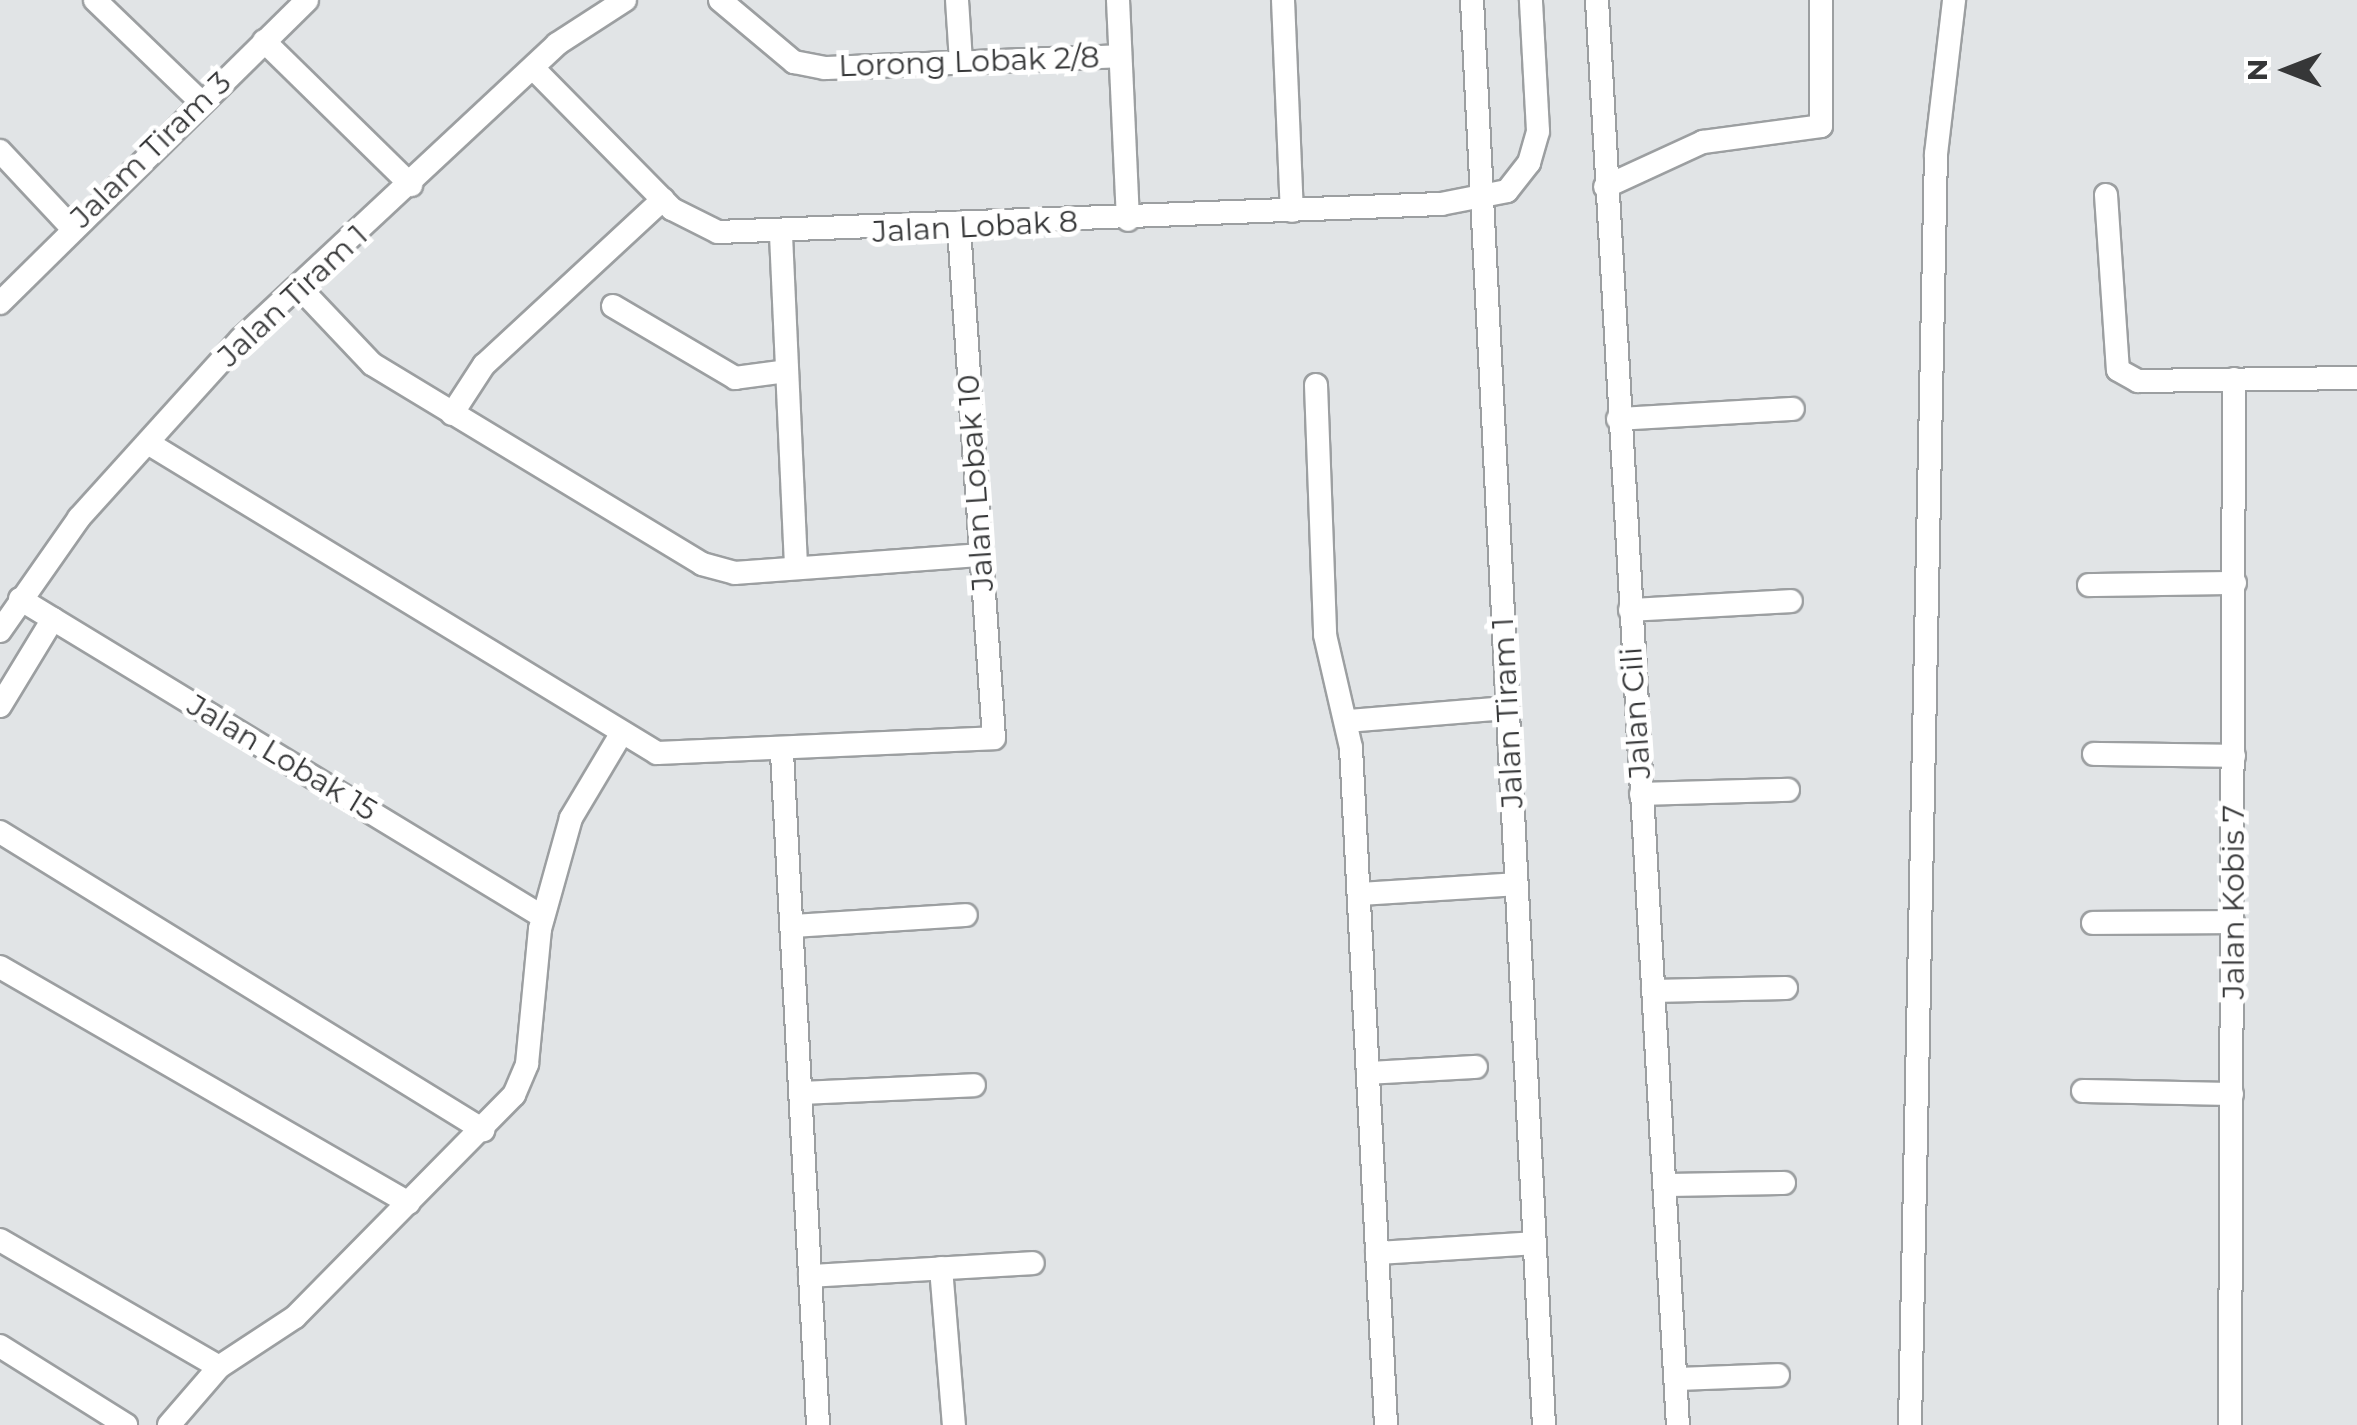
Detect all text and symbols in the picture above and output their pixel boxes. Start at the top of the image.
north arrow [2237,20,2337,120]
street label: Lorong Lobak 2/8 [838,39,1100,85]
text: N [2240,59,2274,81]
street label: Jalam Tiram 3 [63,65,239,235]
street label: Jalan Lobak 8 [871,204,1079,250]
street label: Jalan Tiram 1 [211,218,375,374]
street label: Jalan Lobak 10 [950,373,1002,593]
street label: Jalan Tiram 1 [1485,617,1531,809]
street label: Jalan Cili [1613,646,1659,780]
street label: Jalan Lobak 15 [181,687,383,829]
street label: Jalan Kobis 7 [2216,805,2252,999]

